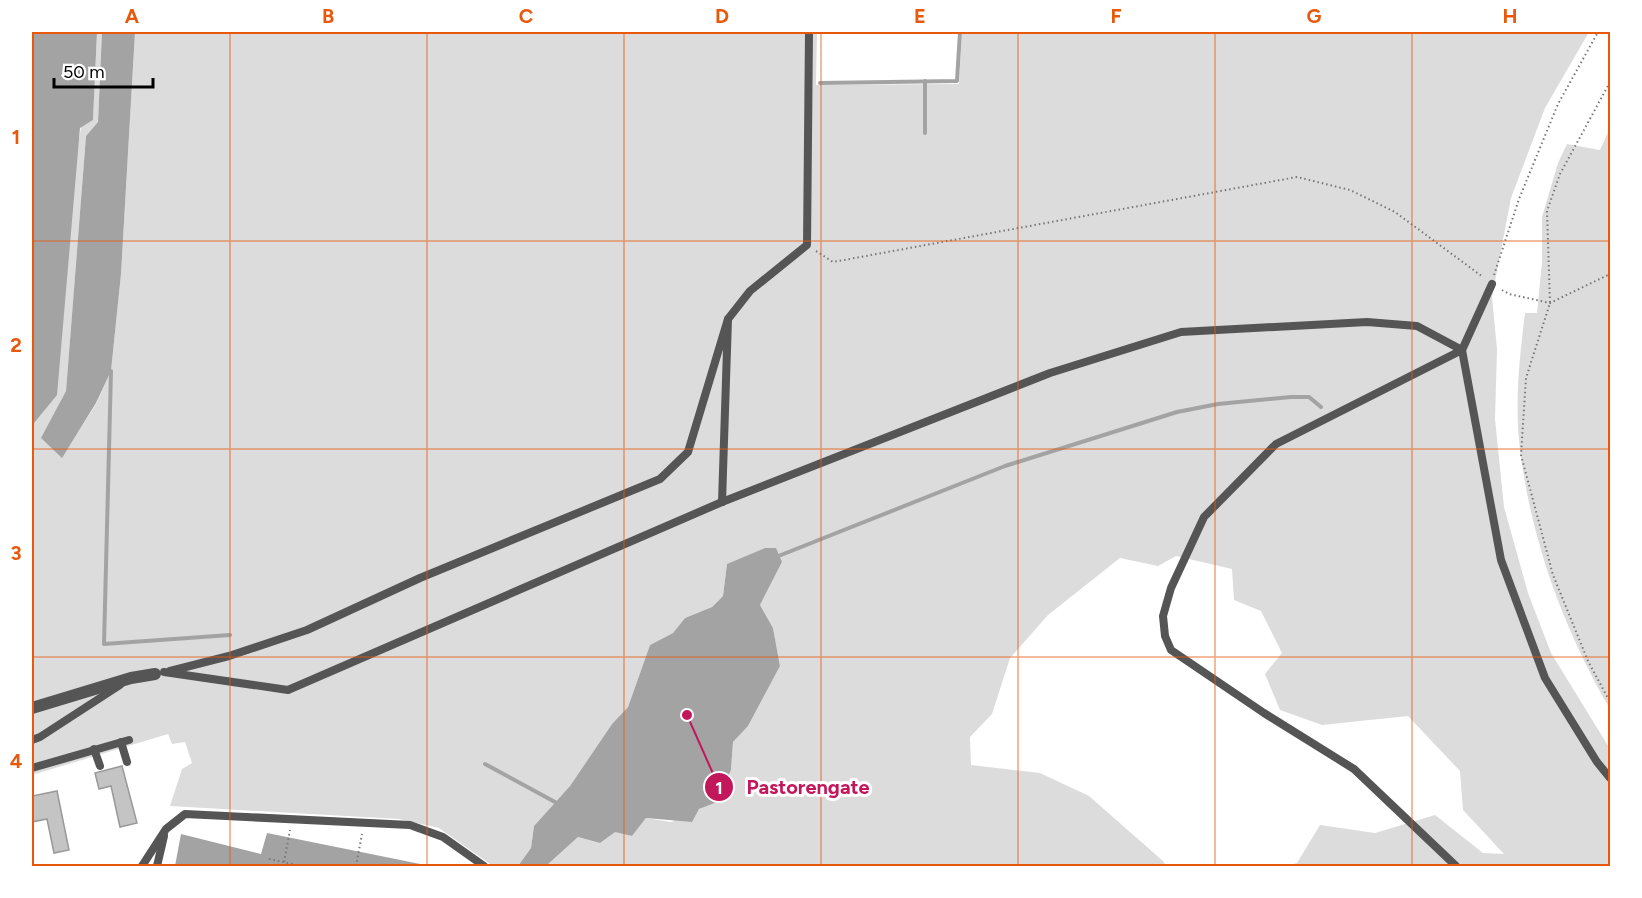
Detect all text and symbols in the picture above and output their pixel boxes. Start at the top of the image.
text: A [125,4,140,28]
text: B [322,4,334,28]
text: C [519,4,533,28]
text: D [715,4,729,28]
text: E [914,4,926,28]
text: F [1110,4,1122,28]
text: G [1307,4,1322,28]
text: H [1503,4,1518,28]
scale bar [54,51,153,89]
text: 50 m [63,61,105,83]
text: 1 [12,125,20,149]
text: 2 [10,333,22,357]
text: 3 [10,541,22,565]
text: 4 [10,749,23,773]
callout: Pastorengate [704,768,881,806]
text: Pastorengate [747,775,869,799]
text: 1 [715,777,723,799]

